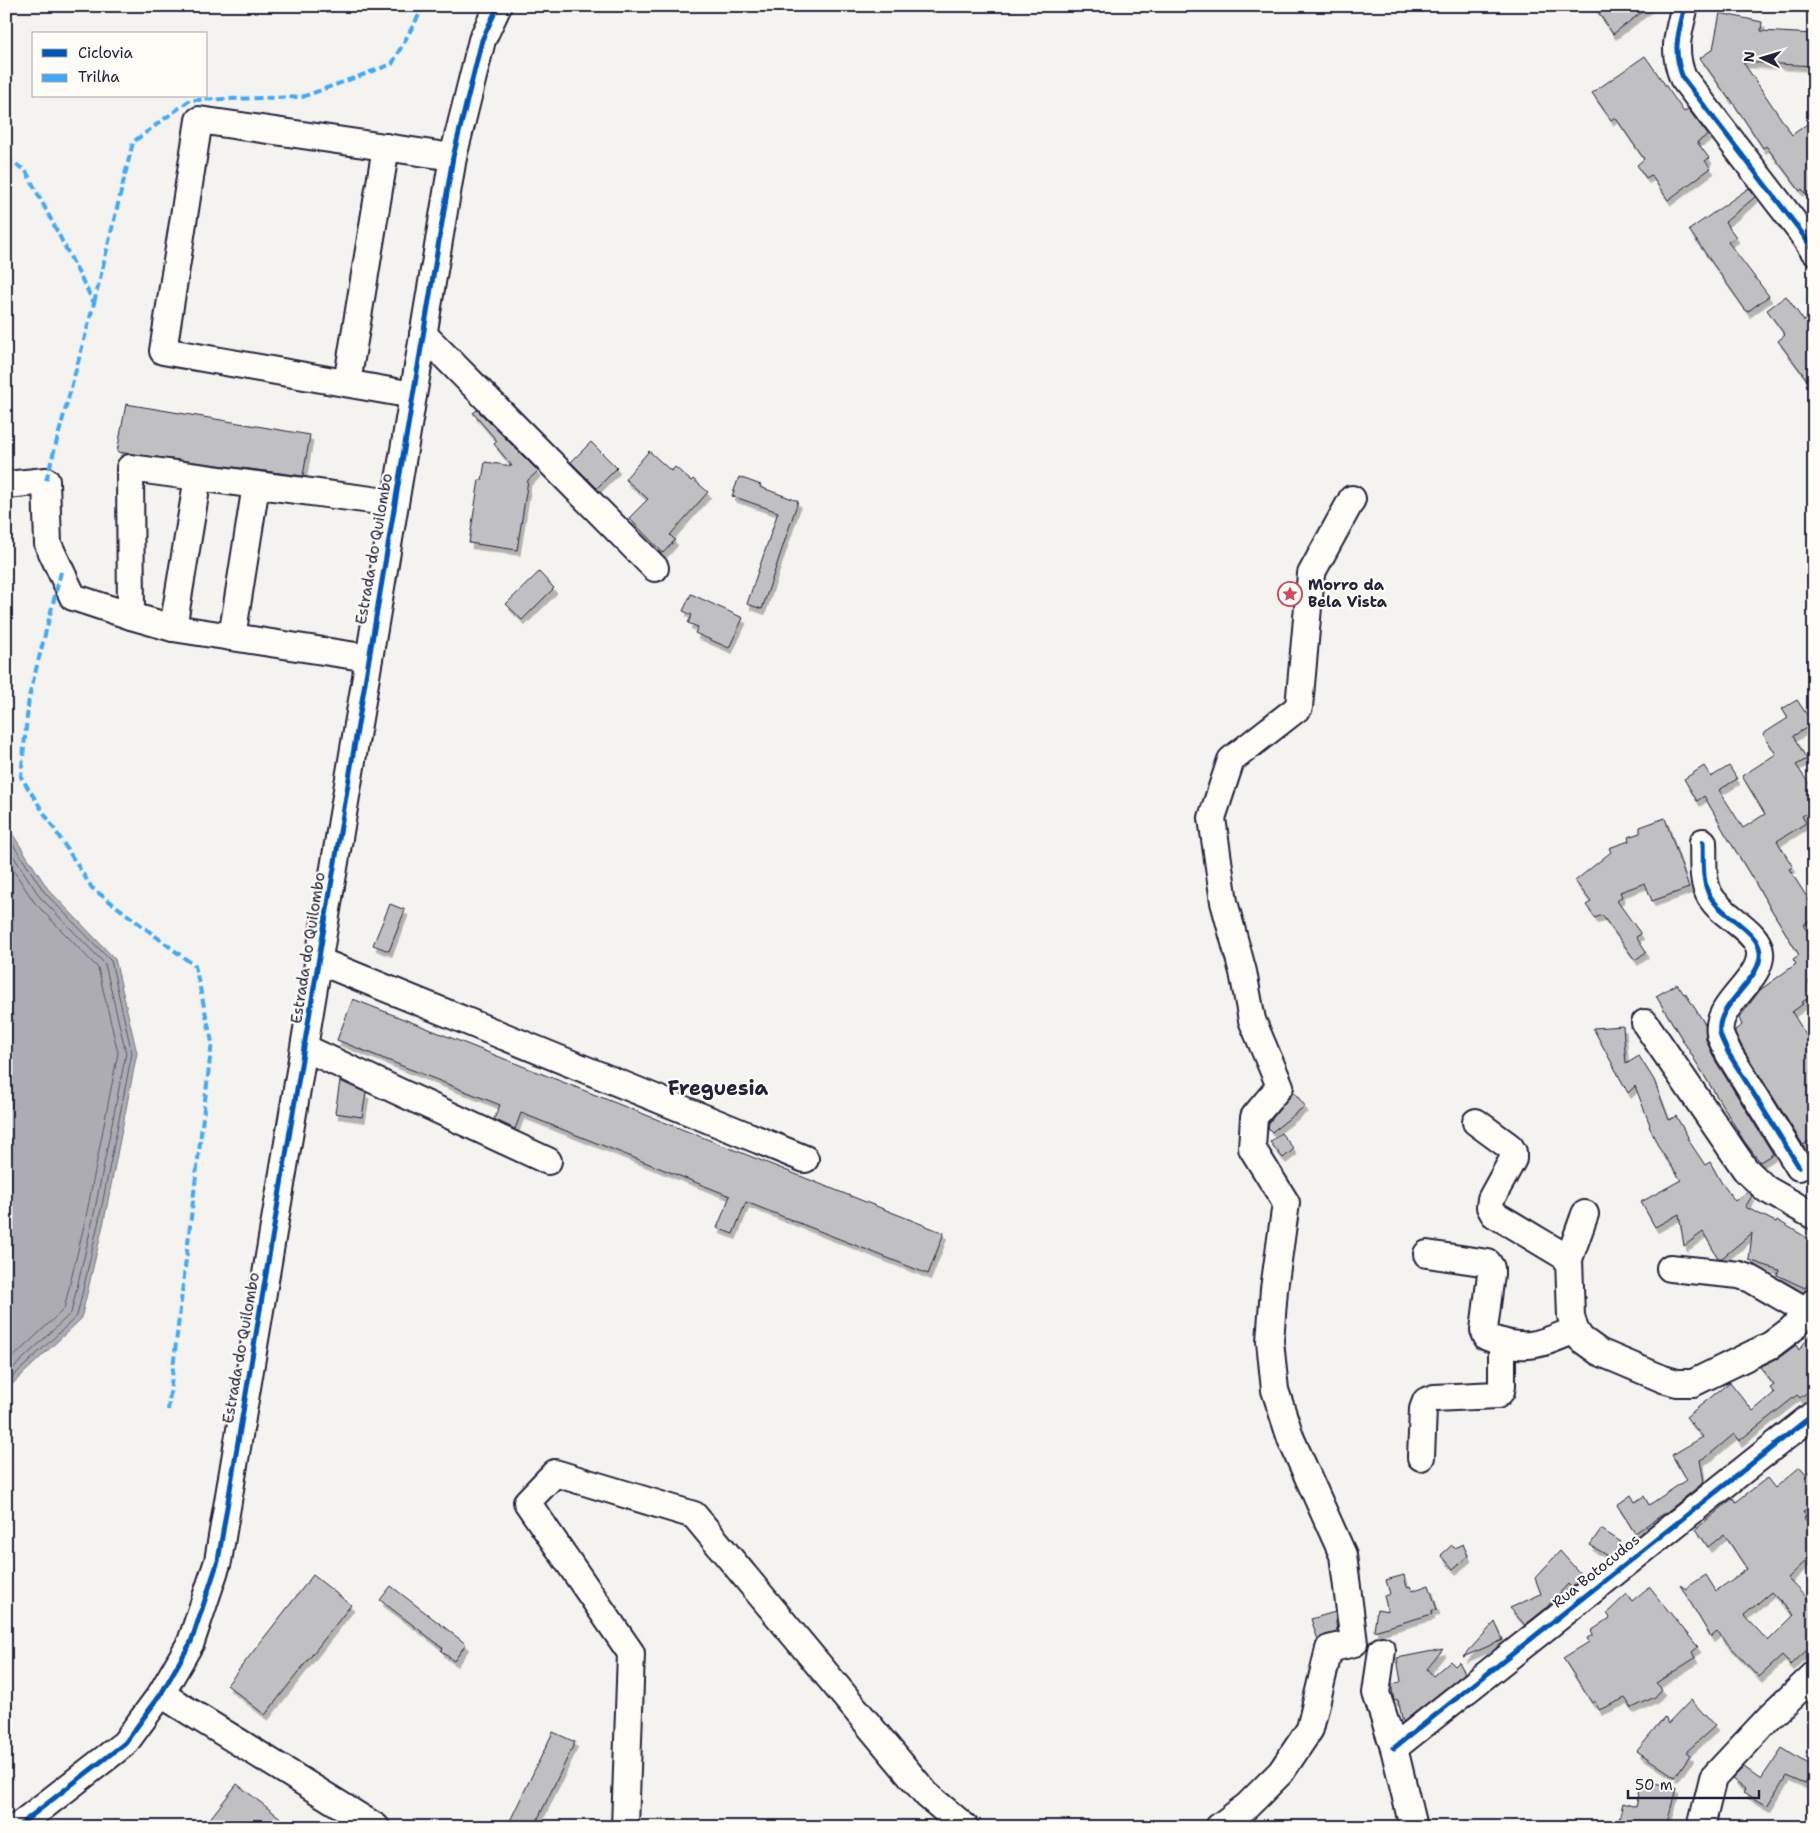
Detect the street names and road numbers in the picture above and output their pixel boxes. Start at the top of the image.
street label: Estrada do Quilombo [351,472,397,626]
street label: Estrada do Quilombo [286,871,330,1025]
street label: Estrada do Quilombo [218,1271,264,1425]
street label: Rua Botocudos [1548,1529,1644,1613]

